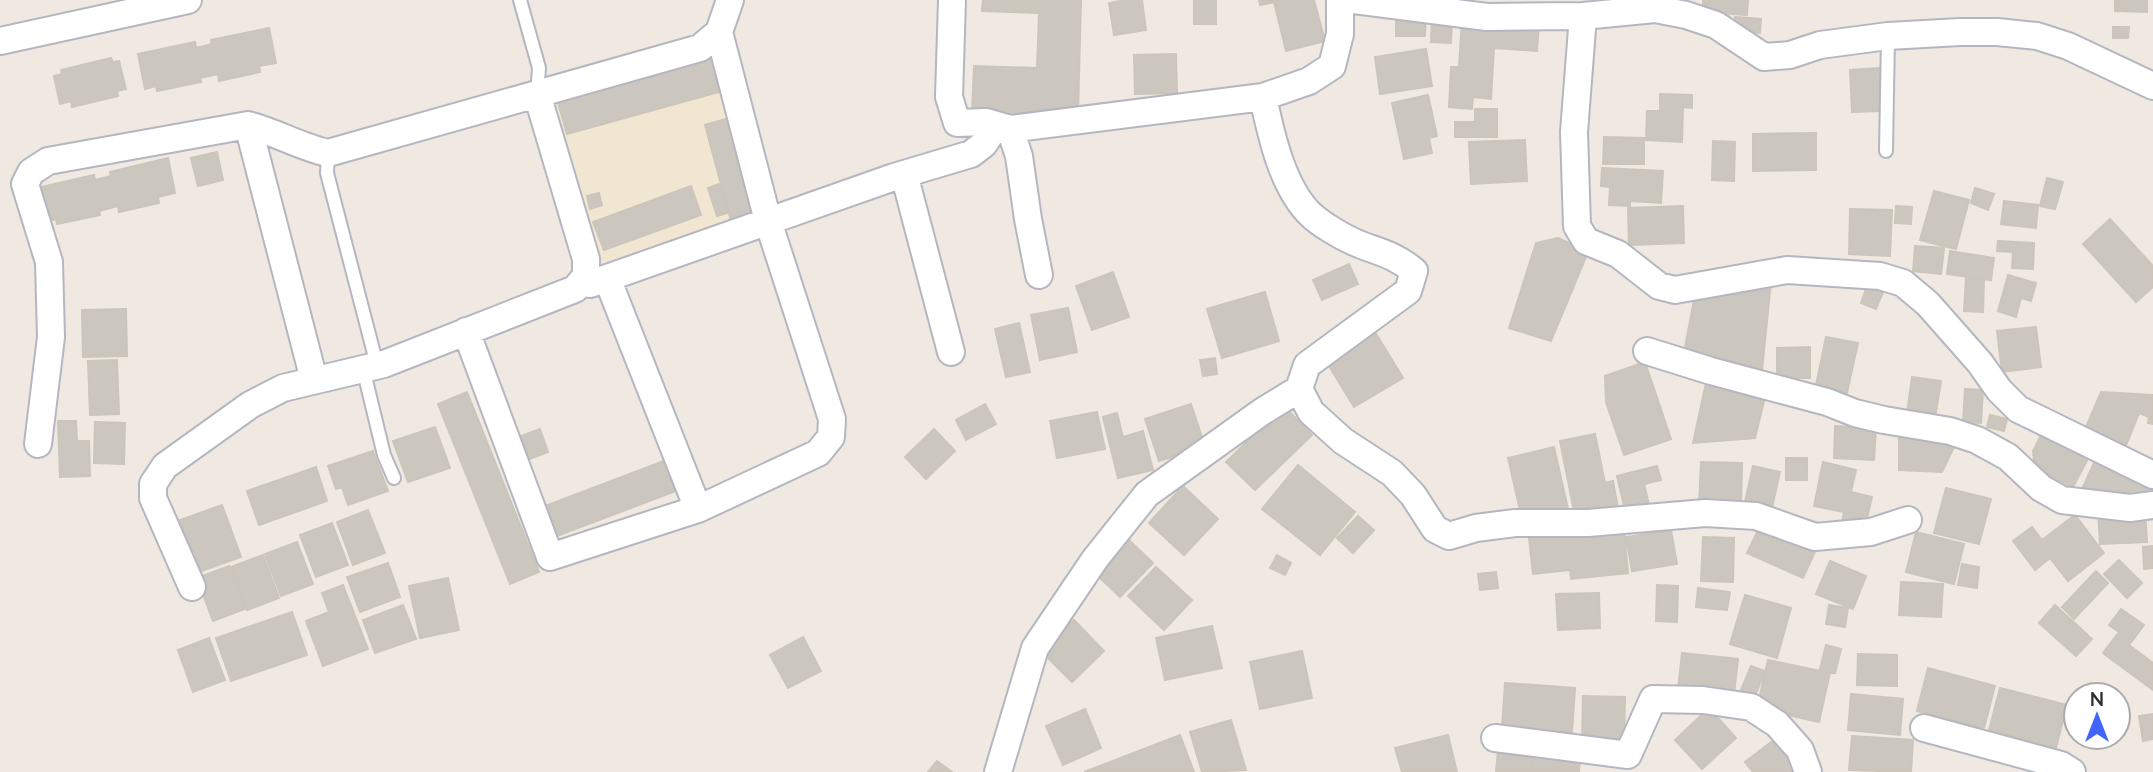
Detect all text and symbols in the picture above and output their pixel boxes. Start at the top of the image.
north arrow [2062,681,2132,751]
text: N [2090,687,2104,711]

